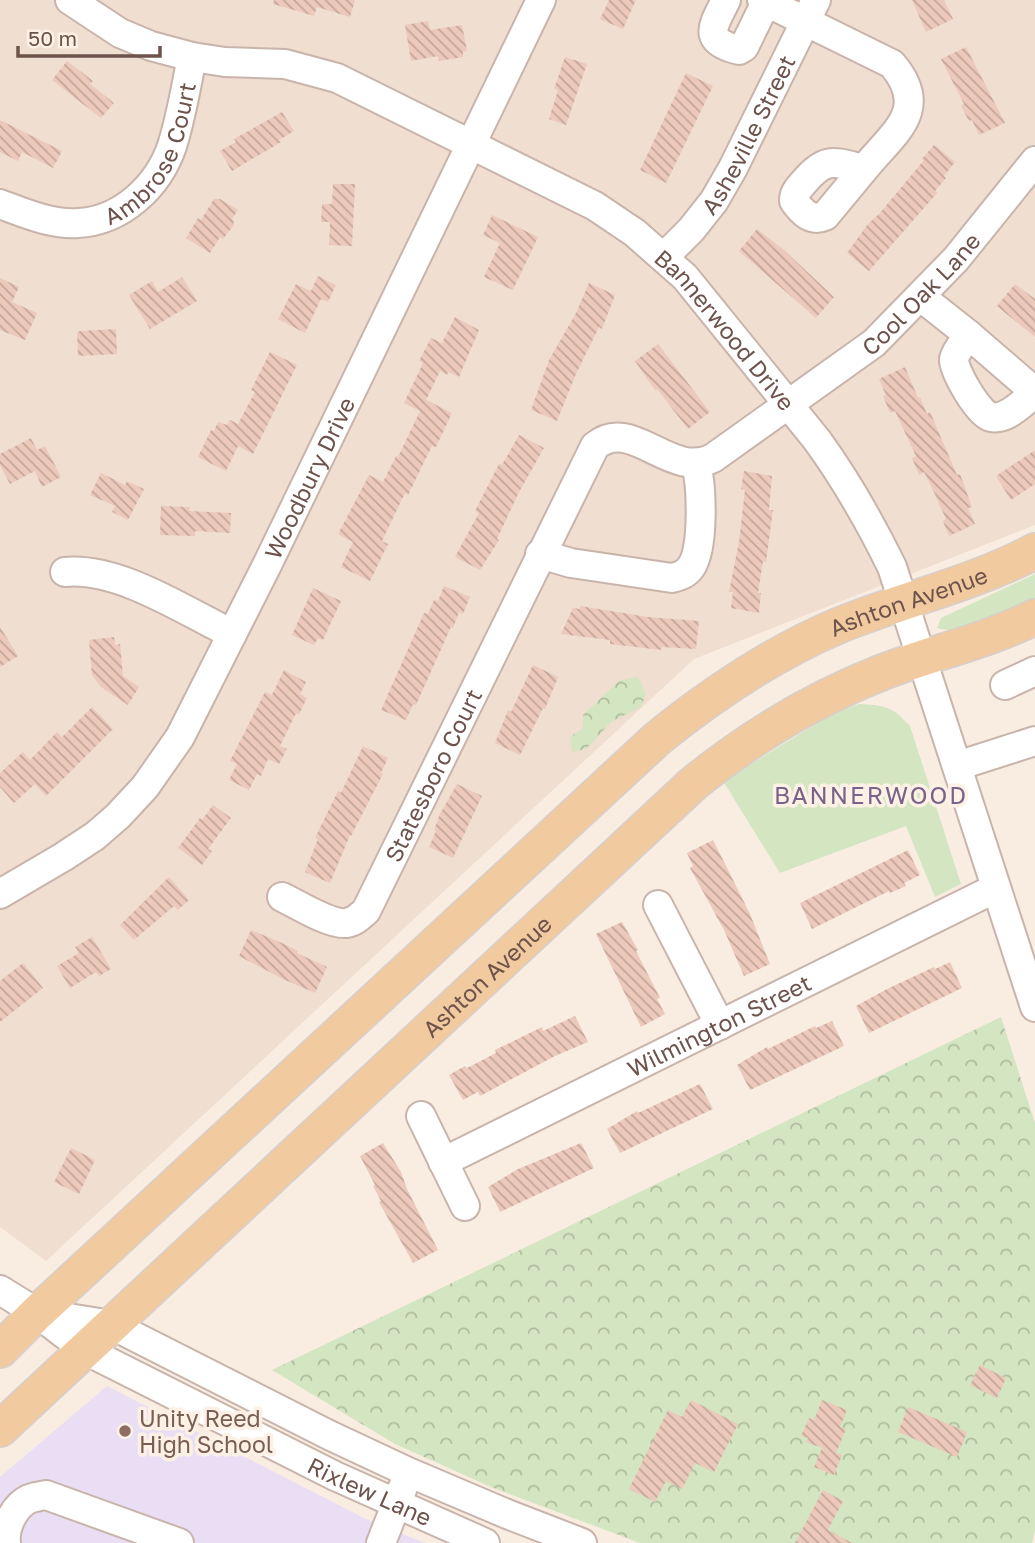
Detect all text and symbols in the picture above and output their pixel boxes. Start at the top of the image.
scale bar [18,14,159,58]
text: 50 m [28,25,77,51]
street label: Asheville Street [695,50,801,220]
street label: Ambrose Court [100,80,201,230]
street label: Cool Oak Lane [856,227,986,361]
street label: Bannerwood Drive [649,243,801,416]
street label: Woodbury Drive [258,392,360,563]
street label: Ashton Avenue [825,560,991,642]
street label: Statesboro Court [379,684,487,866]
district label: BANNERWOOD [774,780,968,809]
street label: Ashton Avenue [417,909,557,1043]
street label: Wilmington Street [622,968,815,1083]
place label: Unity Reed High School [139,1404,273,1458]
marker: Unity Reed High School [117,1423,133,1439]
street label: Rixlew Lane [303,1451,436,1531]

